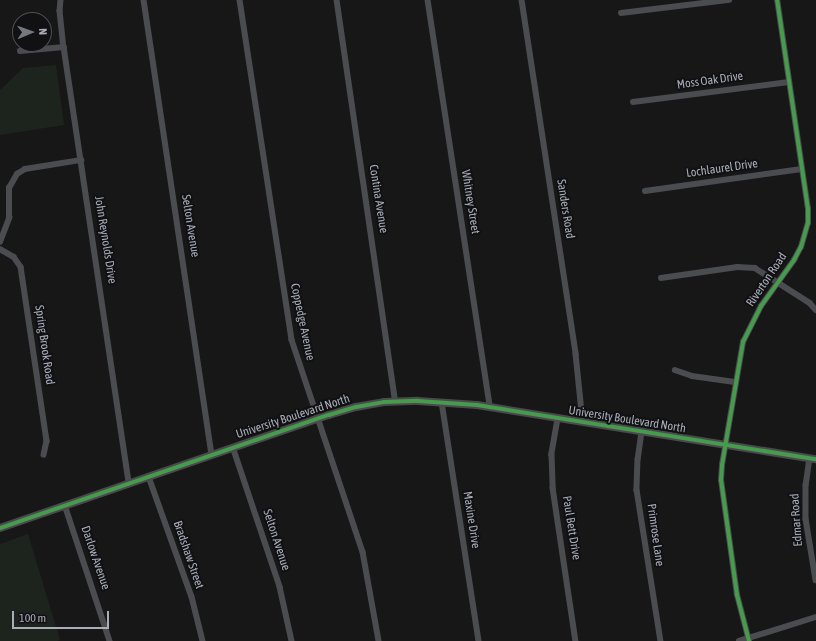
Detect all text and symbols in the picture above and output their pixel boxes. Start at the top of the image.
north arrow [12,12,52,52]
text: N [37,28,49,35]
street label: Moss Oak Drive [676,69,744,93]
street label: Lochlaurel Drive [685,157,759,181]
street label: Contina Avenue [365,164,391,234]
street label: Whitney Street [458,169,482,235]
street label: Sanders Road [553,178,577,240]
street label: Selton Avenue [178,194,202,258]
street label: John Reynolds Drive [91,195,119,285]
street label: Riverton Road [744,250,790,310]
street label: Coppedge Avenue [287,282,317,362]
street label: Spring Brook Road [31,304,57,386]
street label: University Boulevard North [234,392,352,442]
street label: University Boulevard North [567,404,687,436]
street label: Maxine Drive [459,491,483,549]
street label: Edmar Road [788,493,806,547]
street label: Paul Bett Drive [559,495,583,561]
street label: Primrose Lane [643,503,667,567]
street label: Selton Avenue [259,508,293,572]
street label: Bradshaw Street [170,519,206,591]
street label: Darlow Avenue [77,524,113,592]
scale bar [14,603,111,629]
text: 100 m [19,611,46,625]

